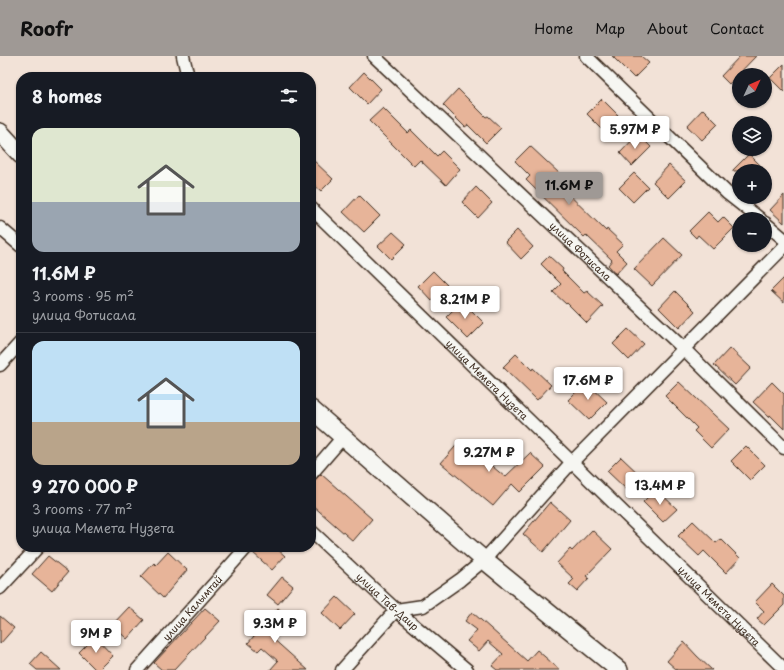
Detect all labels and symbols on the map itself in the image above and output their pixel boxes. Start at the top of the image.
north arrow [732,68,772,108]
pin: 5.97M ₽ [598,116,672,150]
pin: 11.6M ₽ [532,172,606,206]
street label: улица Фотисала [547,218,616,284]
pin: 8.21M ₽ [428,286,502,320]
street label: улица Мемета Нузета [443,336,533,424]
pin: 17.6M ₽ [551,367,625,401]
pin: 9.27M ₽ [452,439,526,473]
pin: 13.4M ₽ [623,472,697,506]
street label: улица Мемета Нузета [675,562,765,650]
street label: улица Тав-Даир [353,569,422,633]
street label: улица Калымтай [159,572,225,644]
pin: 9.3M ₽ [242,610,308,644]
pin: 9M ₽ [72,620,120,654]

